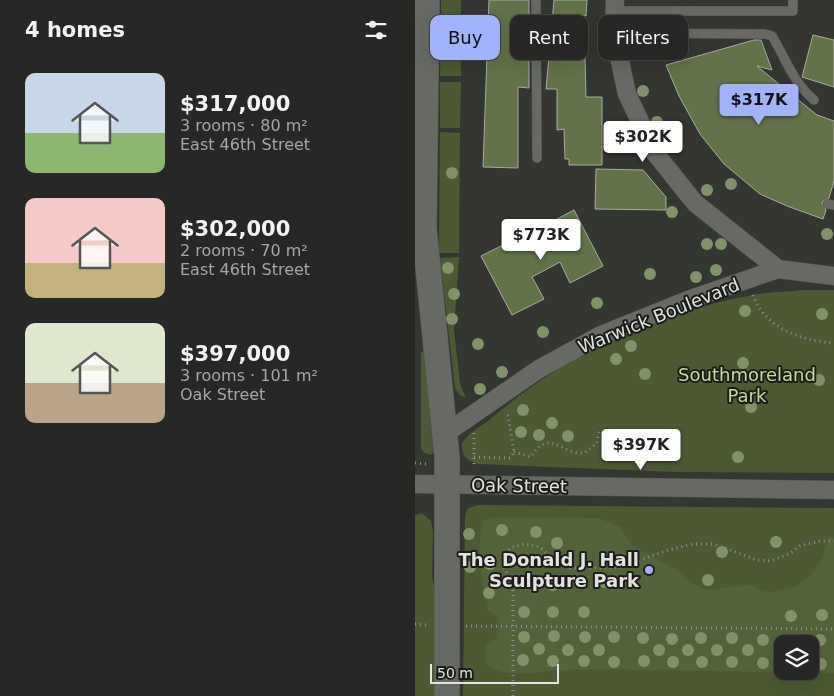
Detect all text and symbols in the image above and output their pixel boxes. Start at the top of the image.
chip: Buy [430,15,500,60]
chip: Rent [510,15,588,60]
chip: Filters [598,15,688,60]
icon: filters [362,16,390,44]
text: 4 homes [25,18,125,42]
pin: $317K [724,84,794,126]
text: $317K [731,90,787,109]
text: $317,000 [180,92,290,116]
icon: home [65,93,125,153]
text: 3 rooms · 80 m² [180,116,308,135]
pin: $302K [608,120,678,163]
text: $302K [615,127,671,146]
text: East 46th Street [180,135,310,154]
text: $302,000 [180,217,290,241]
icon: home [65,218,125,278]
pin: $773K [506,218,576,261]
text: $773K [513,225,569,244]
text: 2 rooms · 70 m² [180,241,308,260]
text: East 46th Street [180,260,310,279]
street label: Warwick Boulevard [575,274,742,357]
text: $397,000 [180,342,290,366]
icon: home [65,343,125,403]
park label: Southmoreland Park [678,364,816,406]
text: 3 rooms · 101 m² [180,366,318,385]
text: Oak Street [180,385,265,404]
pin: $397K [606,428,676,471]
text: $397K [613,435,669,454]
street label: Oak Street [471,474,567,497]
place label: The Donald J. Hall Sculpture Park [458,549,640,591]
marker: The Donald J. Hall Sculpture Park [643,564,655,576]
map controls [774,635,819,680]
button: layers [774,635,819,680]
scale bar [430,661,559,684]
text: 50 m [437,665,473,681]

